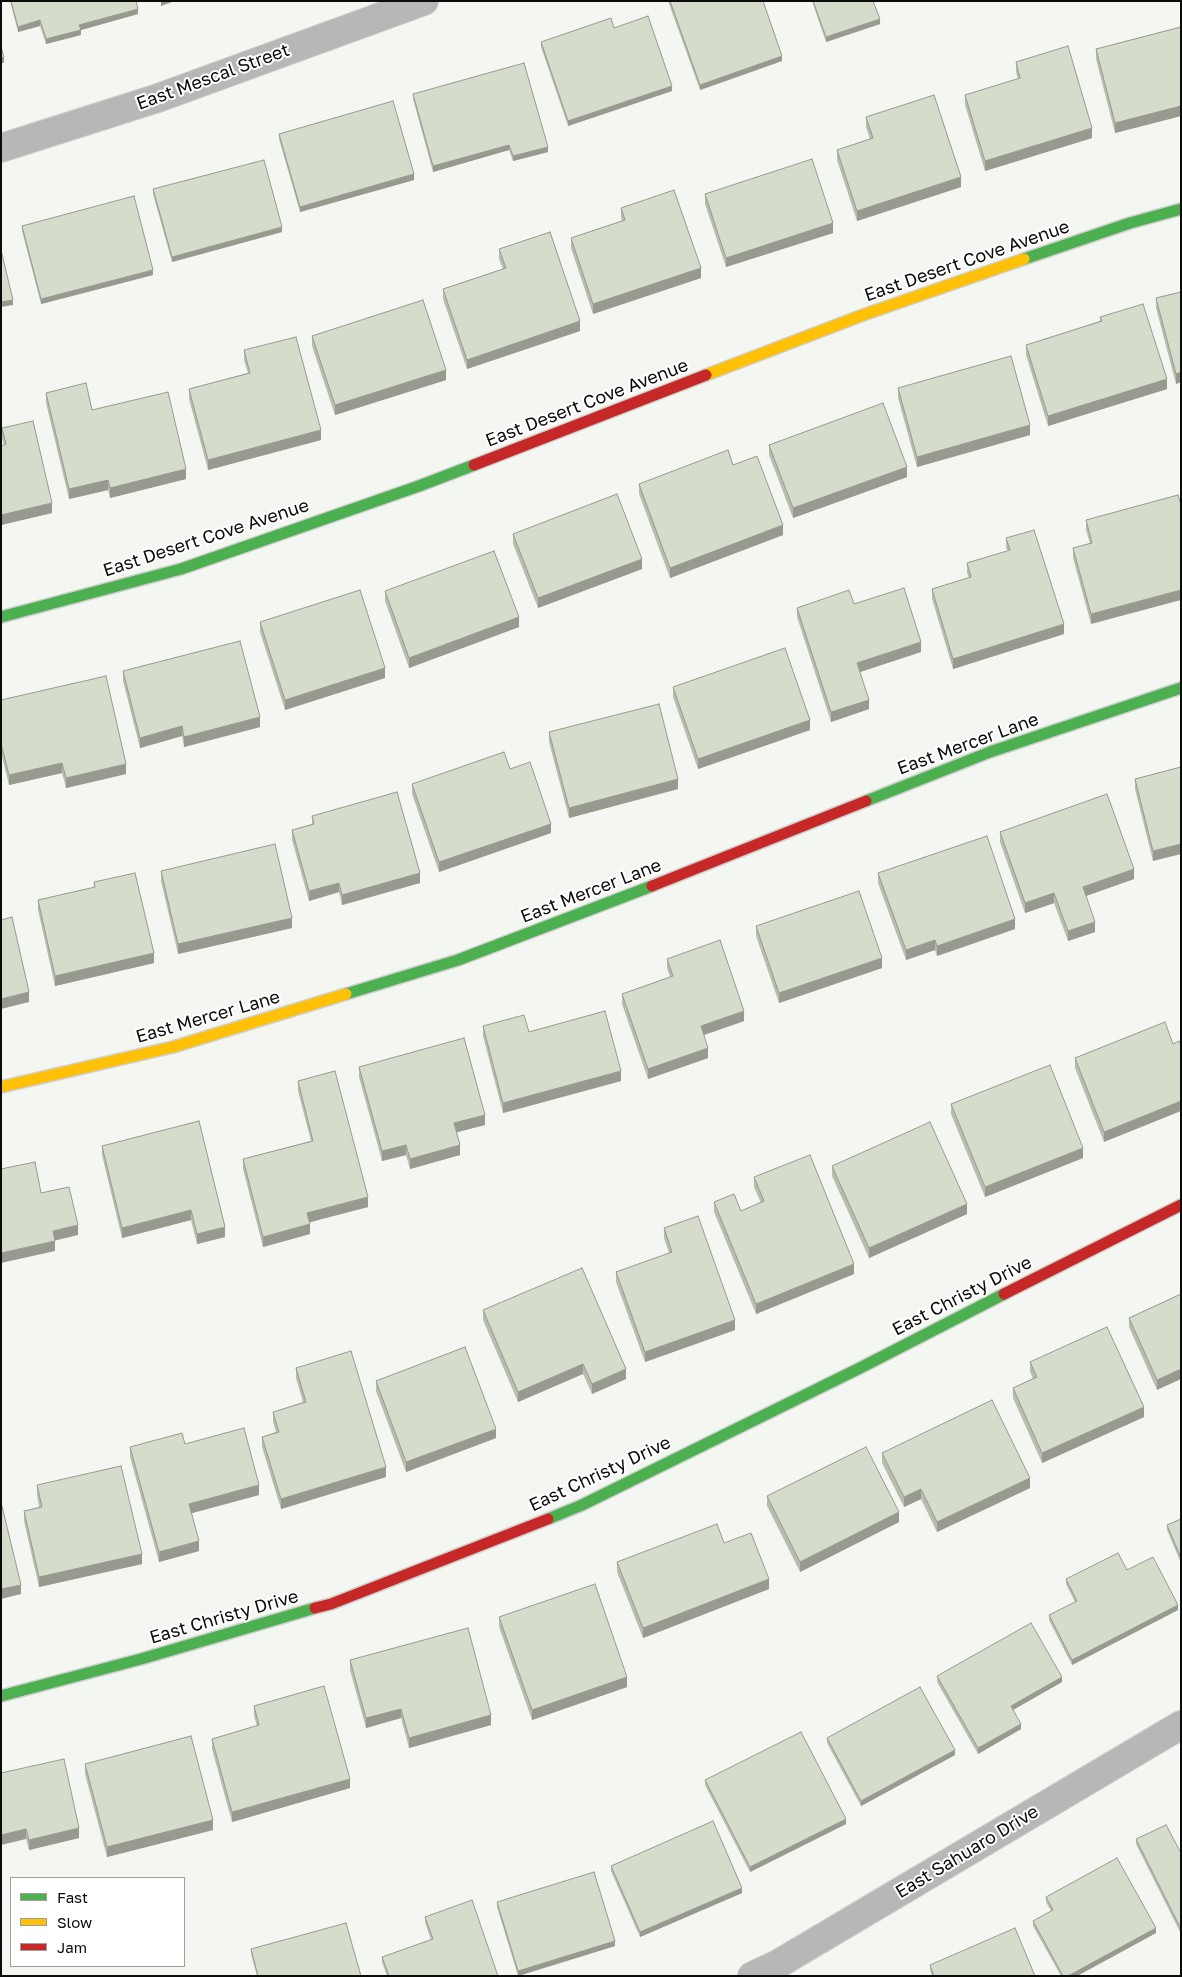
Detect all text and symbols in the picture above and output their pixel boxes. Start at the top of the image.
street label: East Mescal Street [134,39,292,115]
street label: East Desert Cove Avenue [862,216,1072,306]
street label: East Desert Cove Avenue [483,354,691,452]
street label: East Desert Cove Avenue [100,494,312,582]
street label: East Mercer Lane [894,708,1042,780]
street label: East Mercer Lane [518,854,664,928]
street label: East Mercer Lane [133,986,283,1048]
street label: East Christy Drive [889,1251,1035,1341]
street label: East Christy Drive [526,1432,674,1516]
street label: East Christy Drive [147,1585,301,1649]
street label: East Sahuaro Drive [892,1801,1042,1903]
legend [10,1877,185,1967]
text: Fast [57,1888,88,1906]
text: Slow [57,1913,92,1931]
text: Jam [57,1938,87,1956]

